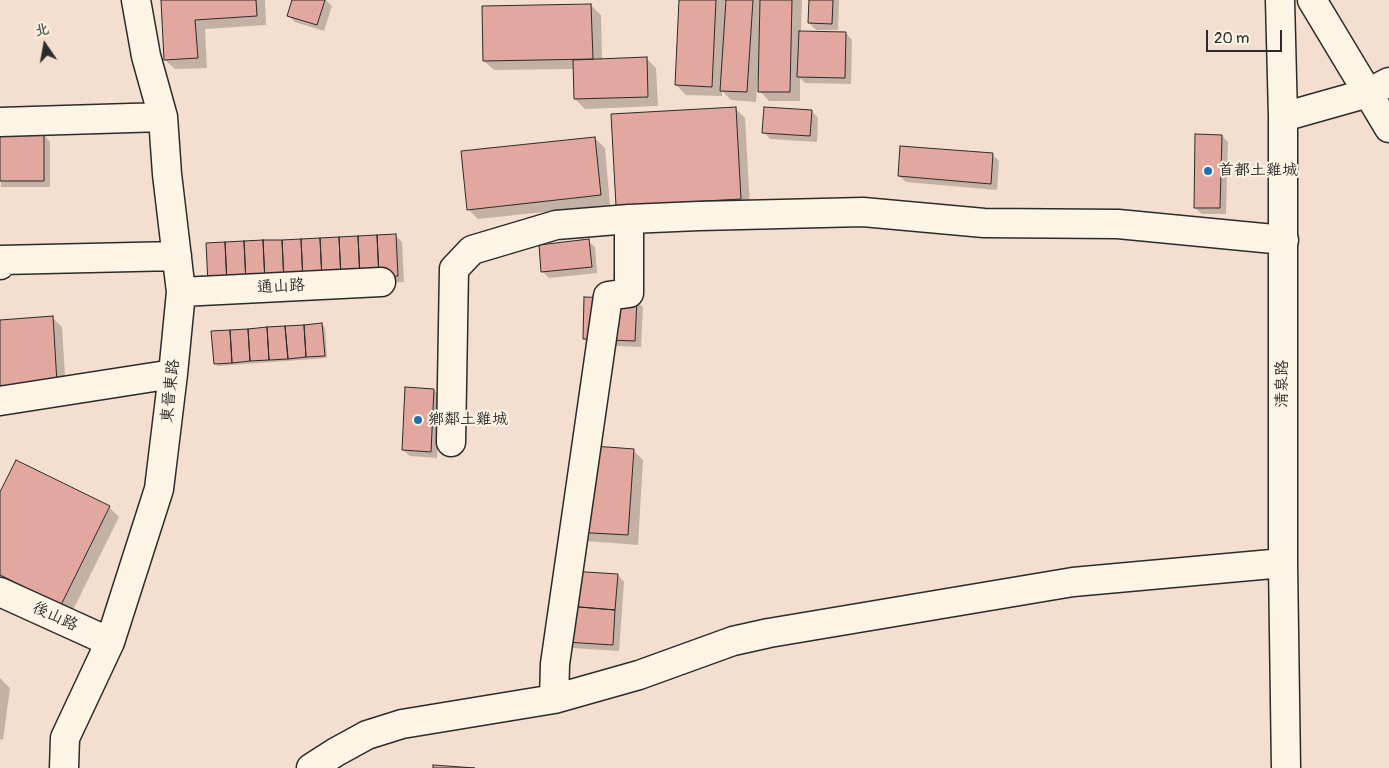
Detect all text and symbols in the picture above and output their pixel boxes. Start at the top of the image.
north arrow [20,20,70,70]
text: 北 [33,20,50,40]
scale bar [1209,20,1285,52]
text: 20 m [1214,29,1249,48]
place label: 首都土雞城 [1218,161,1298,181]
marker: 首都土雞城 [1202,165,1214,177]
street label: 通山路 [257,276,305,298]
street label: 東晉東路 [158,358,184,424]
street label: 清泉路 [1273,360,1293,408]
place label: 鄉鄰土雞城 [428,410,508,430]
marker: 鄉鄰土雞城 [412,414,424,426]
street label: 後山路 [29,598,81,636]

